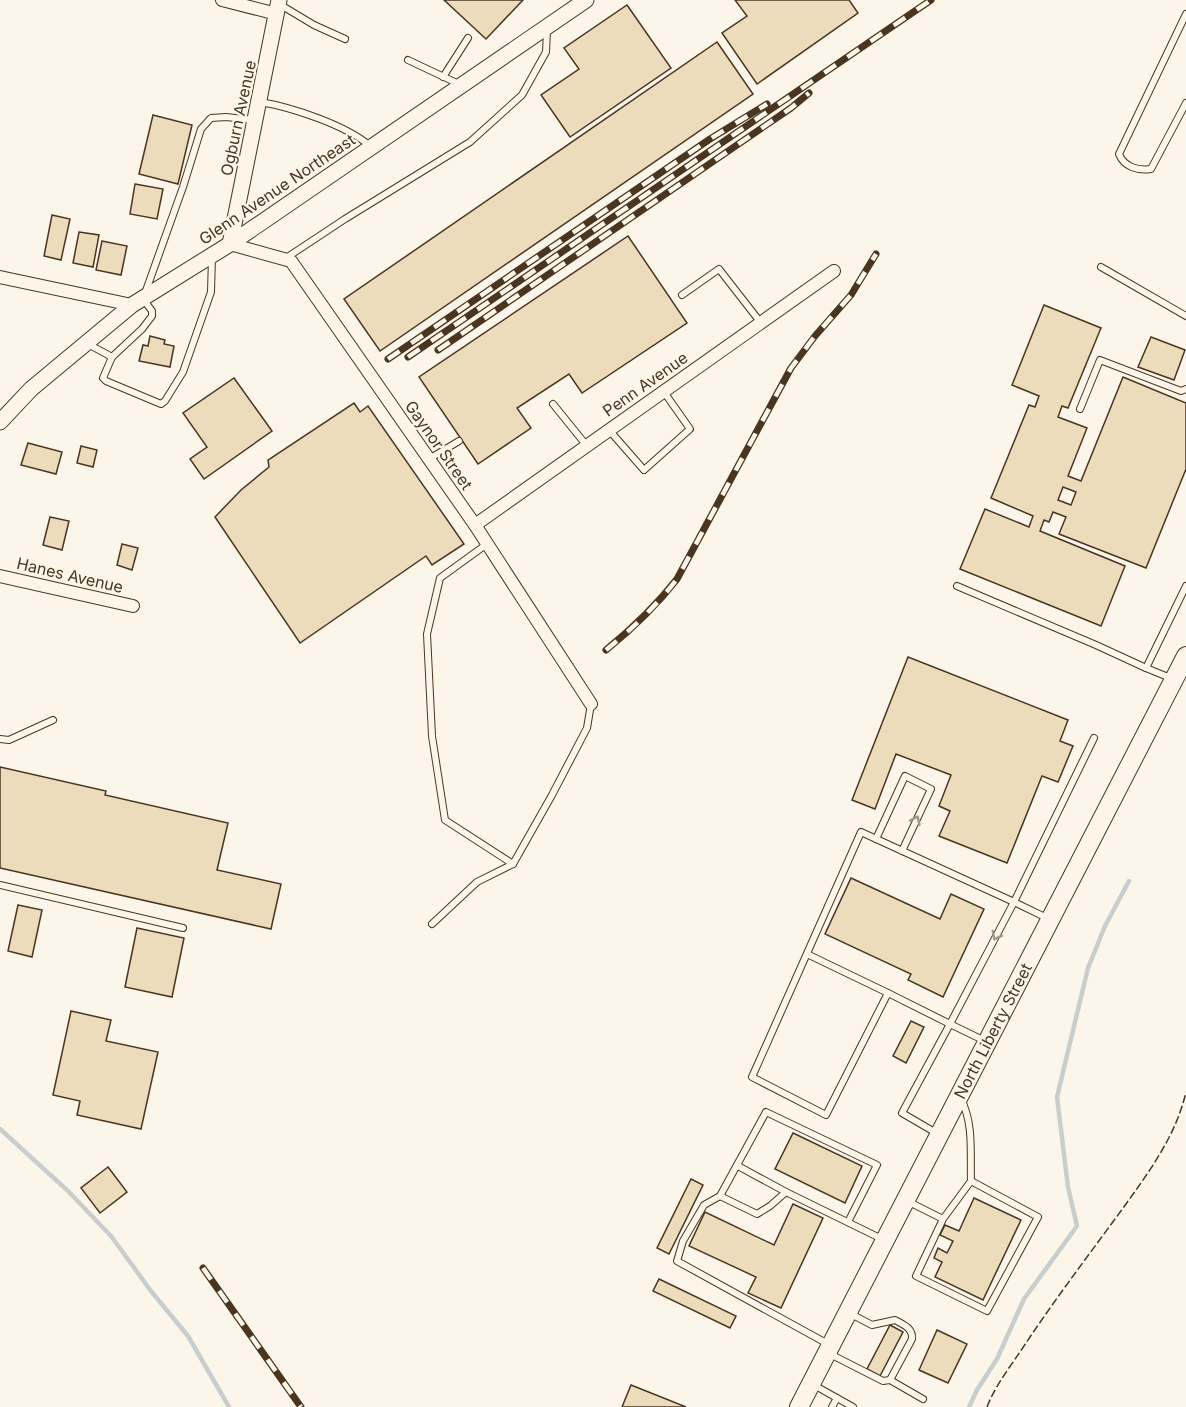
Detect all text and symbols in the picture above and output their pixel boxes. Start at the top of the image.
street label: Ogburn Avenue [216,58,260,178]
street label: Glenn Avenue Northeast [195,129,359,249]
street label: Penn Avenue [599,347,691,421]
street label: Gaynor Street [401,397,477,493]
street label: Hanes Avenue [15,553,125,597]
one-way arrow [909,815,921,826]
one-way arrow [992,930,1003,940]
street label: North Liberty Street [950,960,1036,1102]

